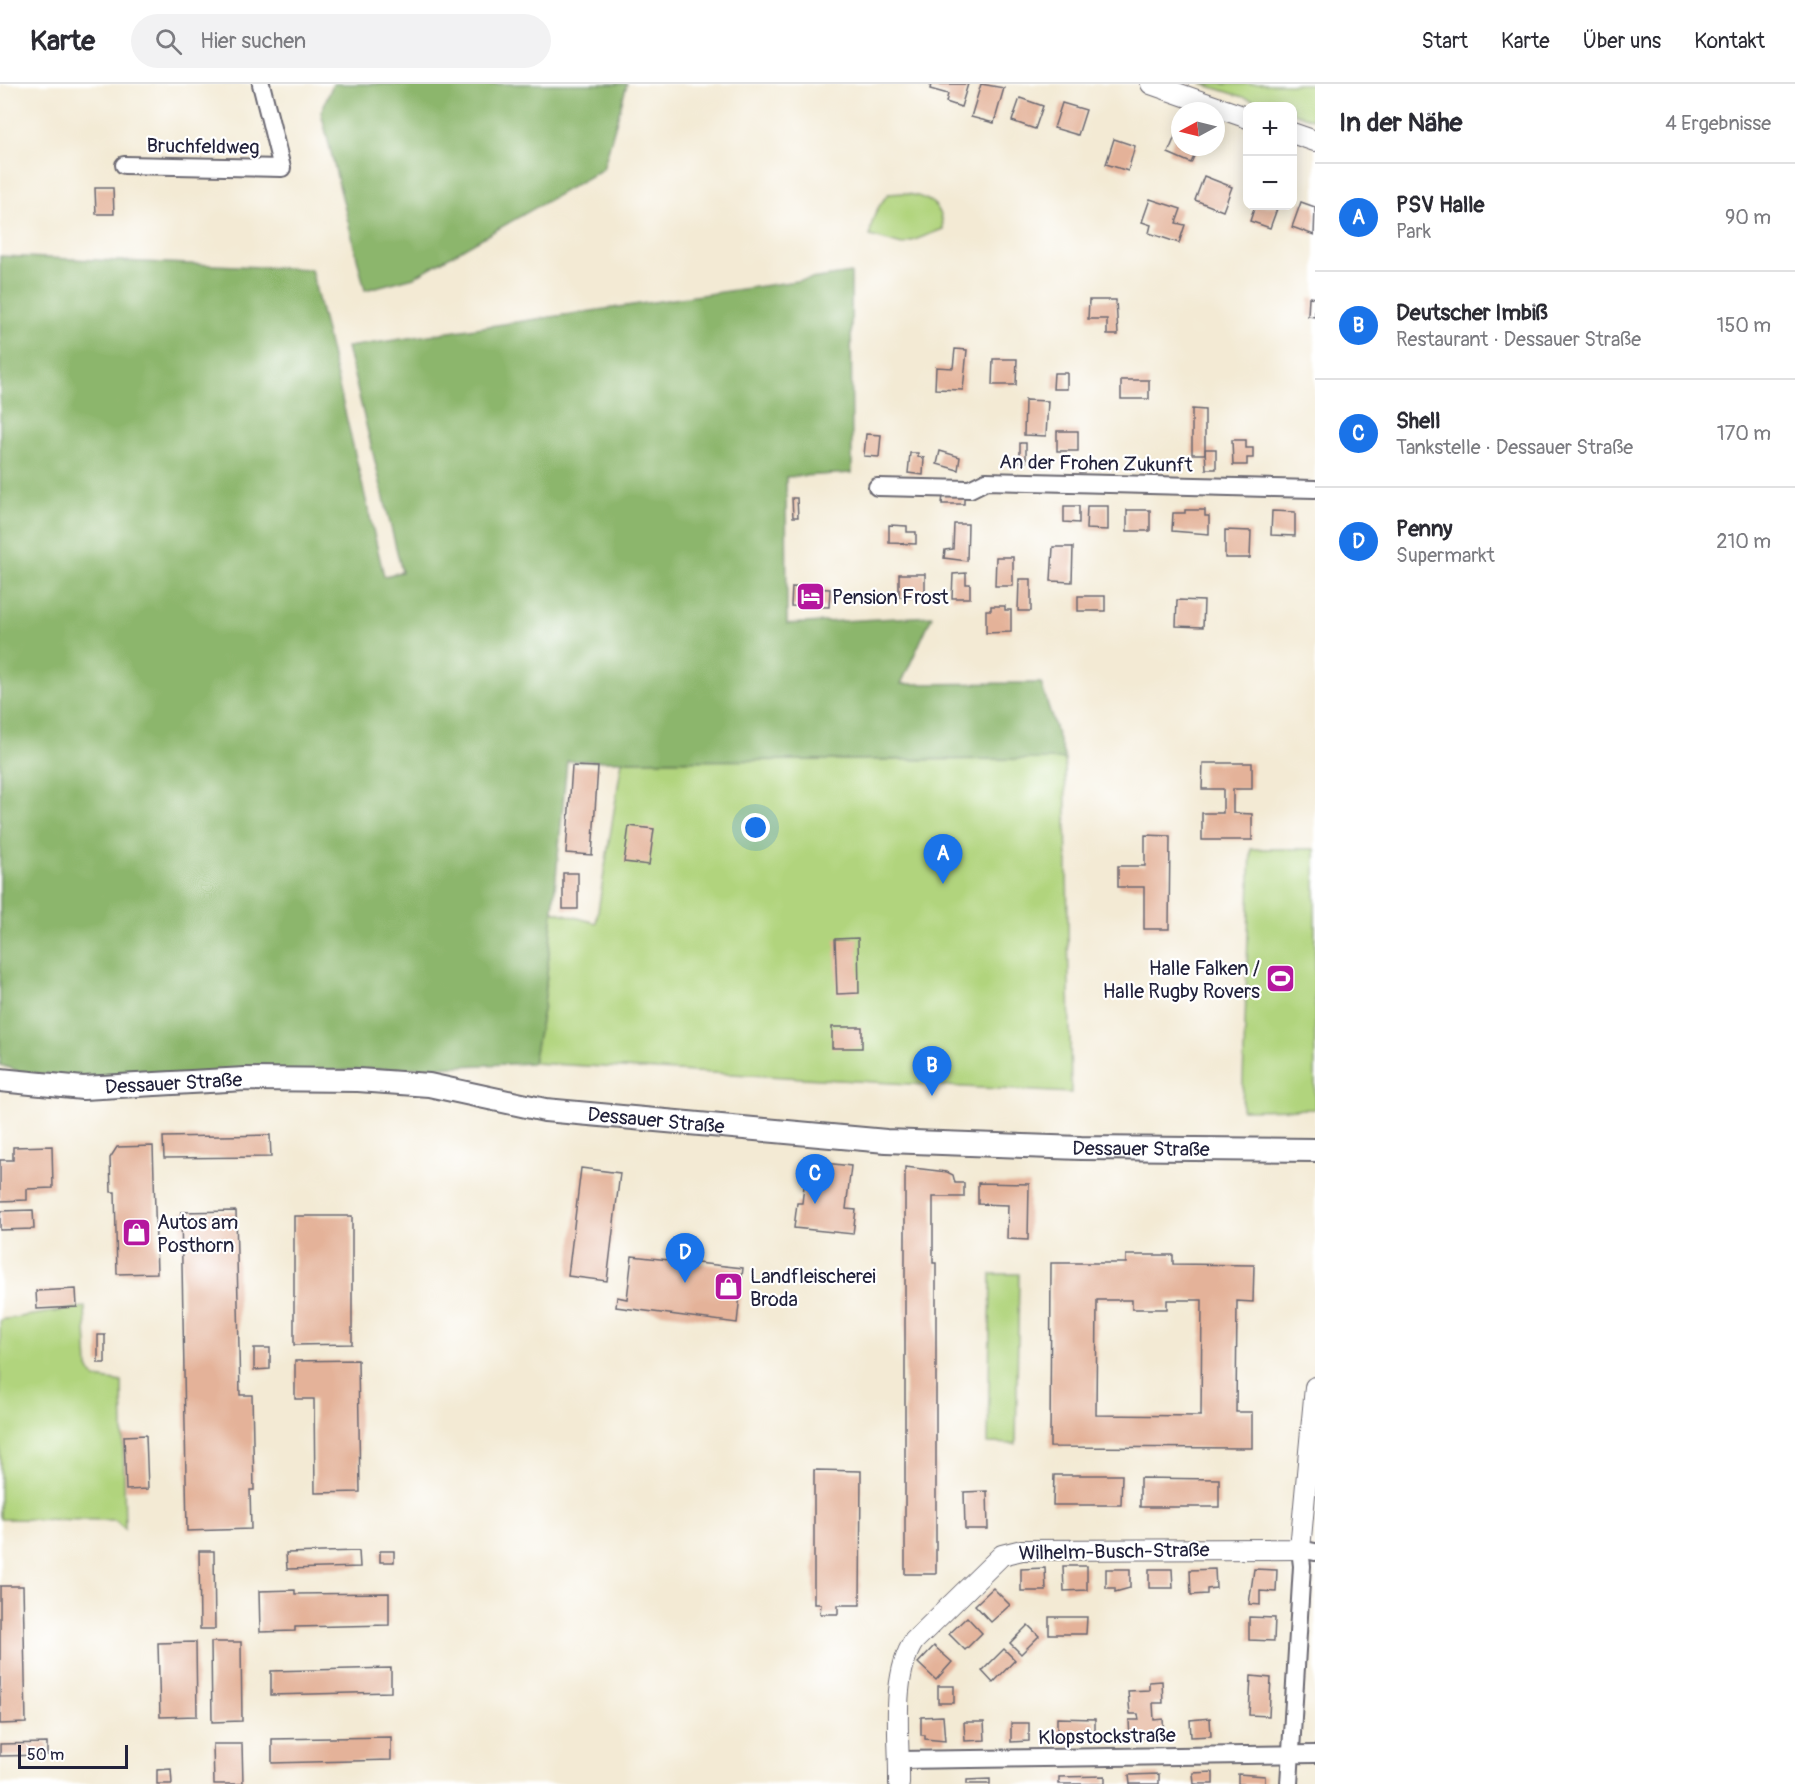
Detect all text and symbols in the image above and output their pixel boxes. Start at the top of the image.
search box [131,14,551,68]
text: Karte [30,24,95,59]
icon: search [152,25,185,58]
text: Hier suchen [200,27,306,55]
text: Start [1422,28,1468,55]
text: Karte [1501,28,1550,55]
text: Über uns [1583,28,1661,55]
text: Kontakt [1694,28,1765,55]
north arrow [1171,102,1225,156]
map controls [1243,102,1297,210]
button: + [1243,102,1297,156]
text: In der Nähe [1339,107,1462,139]
text: 4 Ergebnisse [1665,111,1771,136]
street label: Bruchfeldweg [146,133,260,160]
button: − [1243,156,1297,210]
text: PSV Halle [1396,191,1484,219]
text: A [1352,205,1365,230]
text: 90 m [1725,205,1771,230]
text: Park [1396,219,1431,244]
text: Deutscher Imbiß [1396,299,1548,327]
text: B [1353,313,1364,338]
text: 150 m [1717,313,1771,338]
text: Restaurant · Dessauer Straße [1396,327,1641,352]
text: Shell [1396,407,1440,435]
text: C [1352,421,1365,446]
text: 170 m [1717,421,1771,446]
text: Tankstelle · Dessauer Straße [1396,435,1633,460]
street label: An der Frohen Zukunft [999,449,1194,478]
text: Penny [1396,515,1452,543]
text: D [1352,529,1365,554]
text: 210 m [1716,529,1771,554]
text: Supermarkt [1396,543,1495,568]
hotel icon: Pension Frost [795,581,827,613]
place label: Pension Frost [832,585,950,610]
your location [741,813,770,842]
pin: A [924,834,962,884]
place label: Halle Falken / Halle Rugby Rovers [1103,956,1260,1004]
sports icon: Halle Falken / Halle Rugby Rovers [1265,963,1297,995]
pin: B [912,1046,952,1096]
street label: Dessauer Straße [104,1067,243,1100]
street label: Dessauer Straße [586,1102,726,1139]
street label: Dessauer Straße [1072,1136,1210,1162]
pin: C [796,1154,834,1204]
place label: Autos am Posthorn [157,1210,238,1258]
shop icon: Autos am Posthorn [120,1217,152,1249]
pin: D [666,1234,704,1283]
place label: Landfleischerei Broda [750,1264,876,1312]
shop icon: Landfleischerei Broda [713,1271,745,1303]
street label: Wilhelm-Busch-Straße [1018,1537,1210,1566]
street label: Klopstockstraße [1038,1723,1176,1750]
scale bar [18,1742,128,1770]
text: 50 m [27,1745,64,1765]

